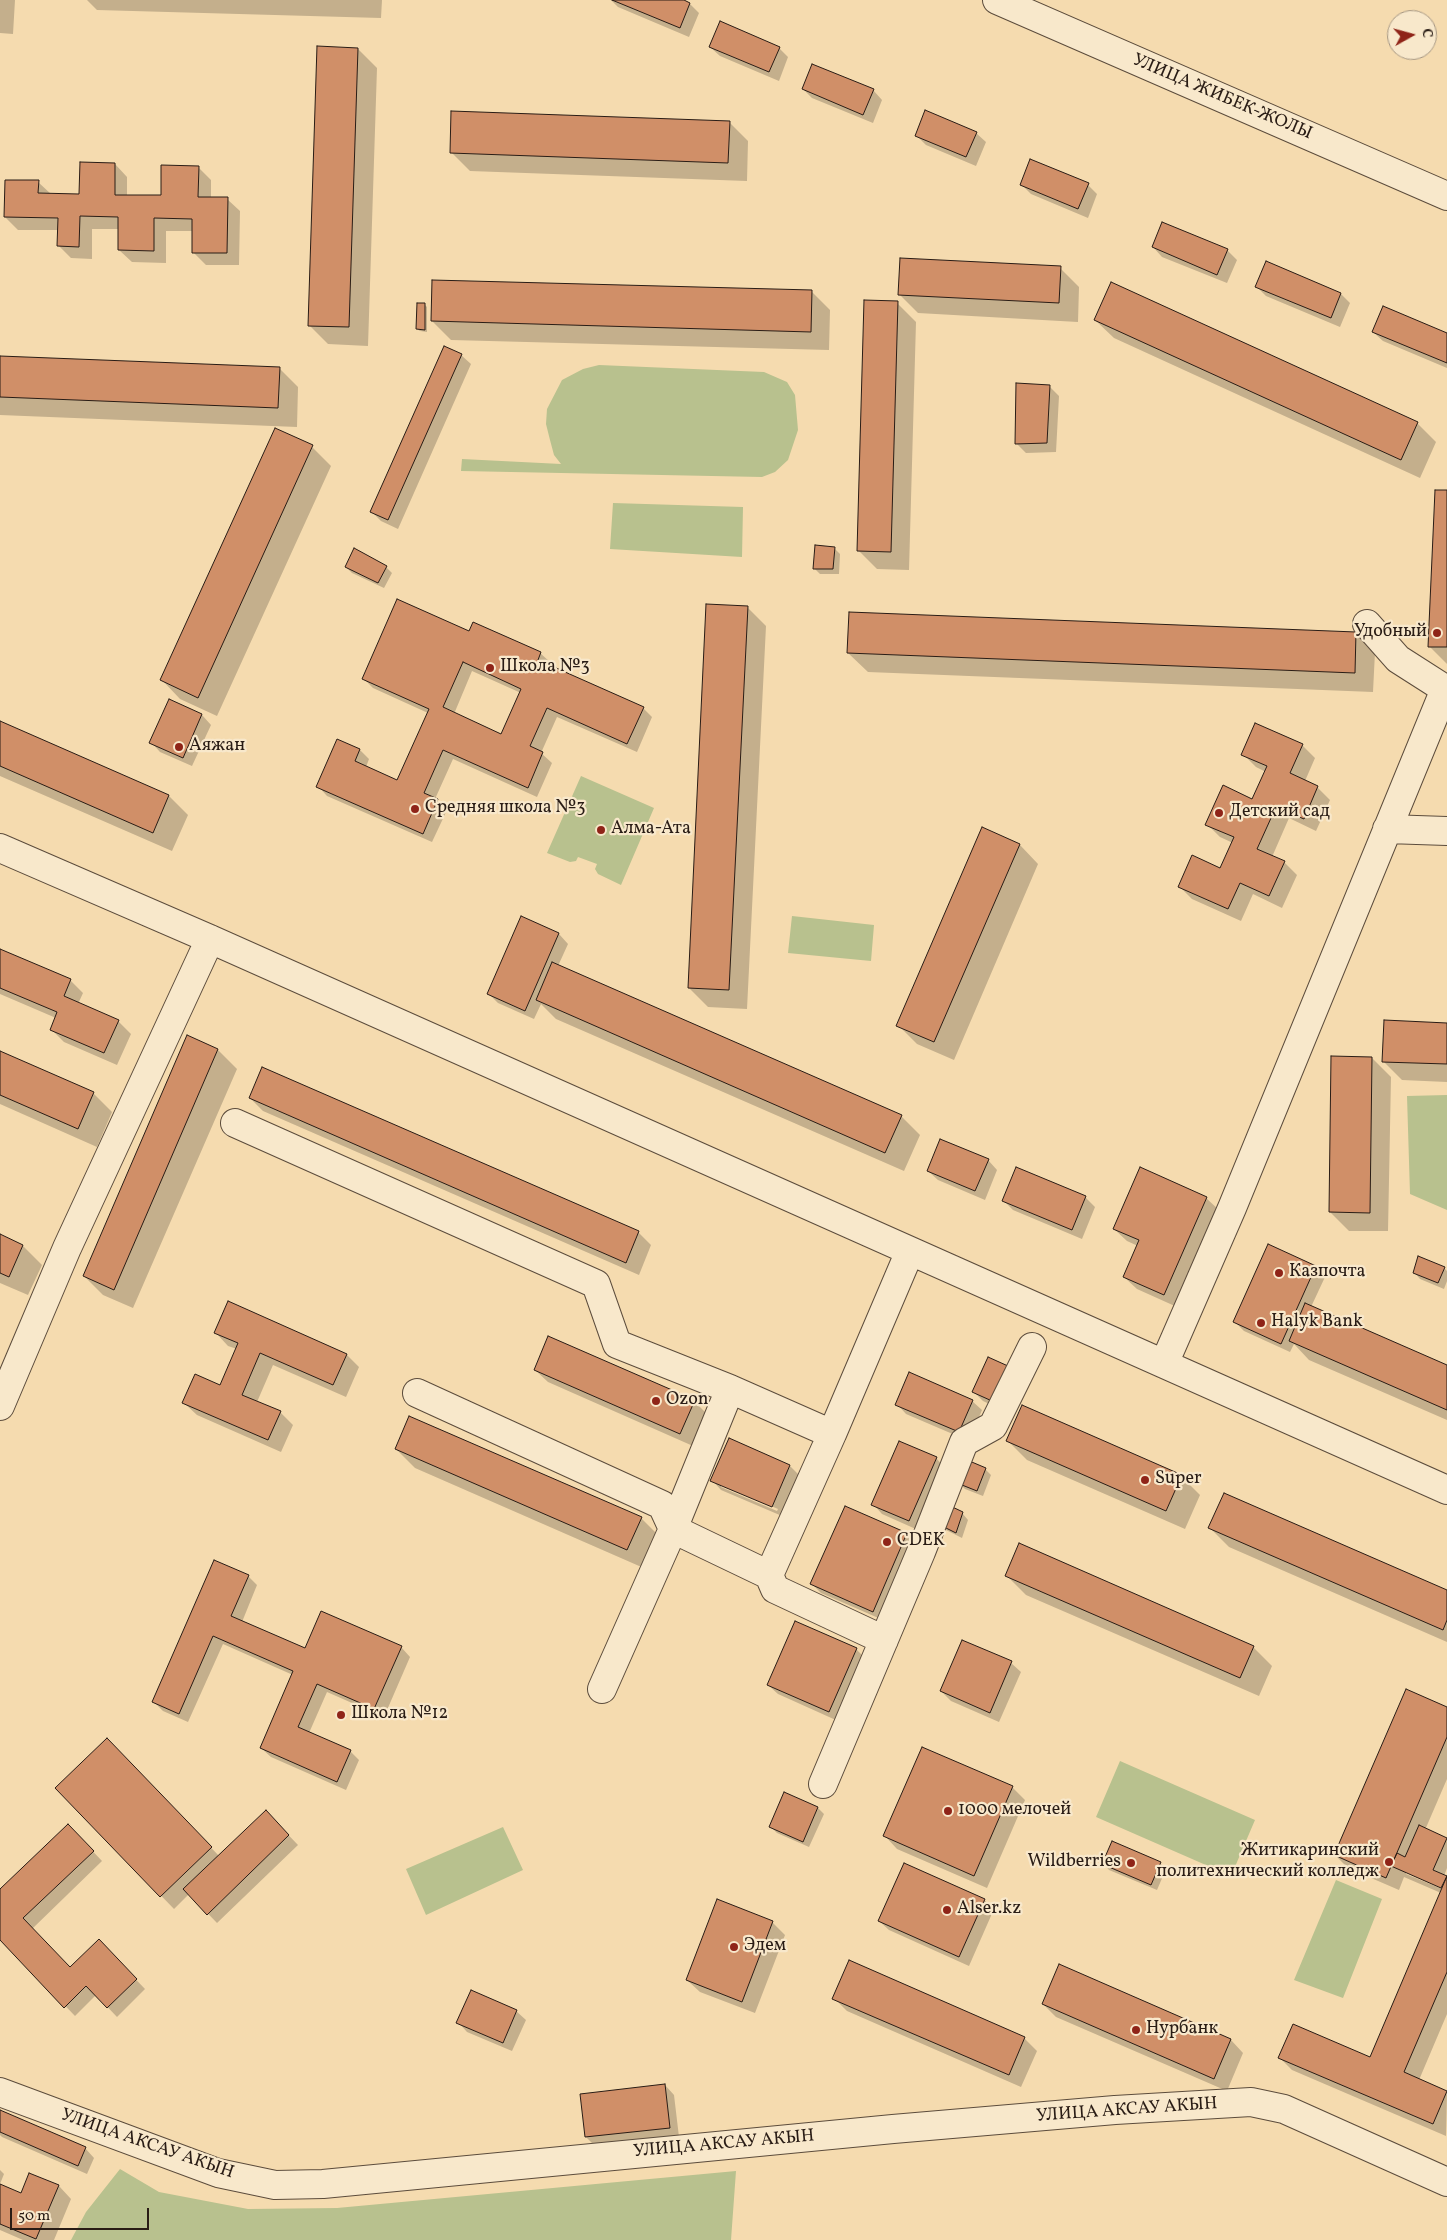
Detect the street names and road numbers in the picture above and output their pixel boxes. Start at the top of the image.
street label: УЛИЦА ЖИБЕК-ЖОЛЫ [1129,50,1315,146]
street label: УЛИЦА АКСАУ АКЫН [1036,2094,1218,2128]
street label: УЛИЦА АКСАУ АКЫН [58,2105,236,2185]
street label: УЛИЦА АКСАУ АКЫН [633,2126,815,2164]

